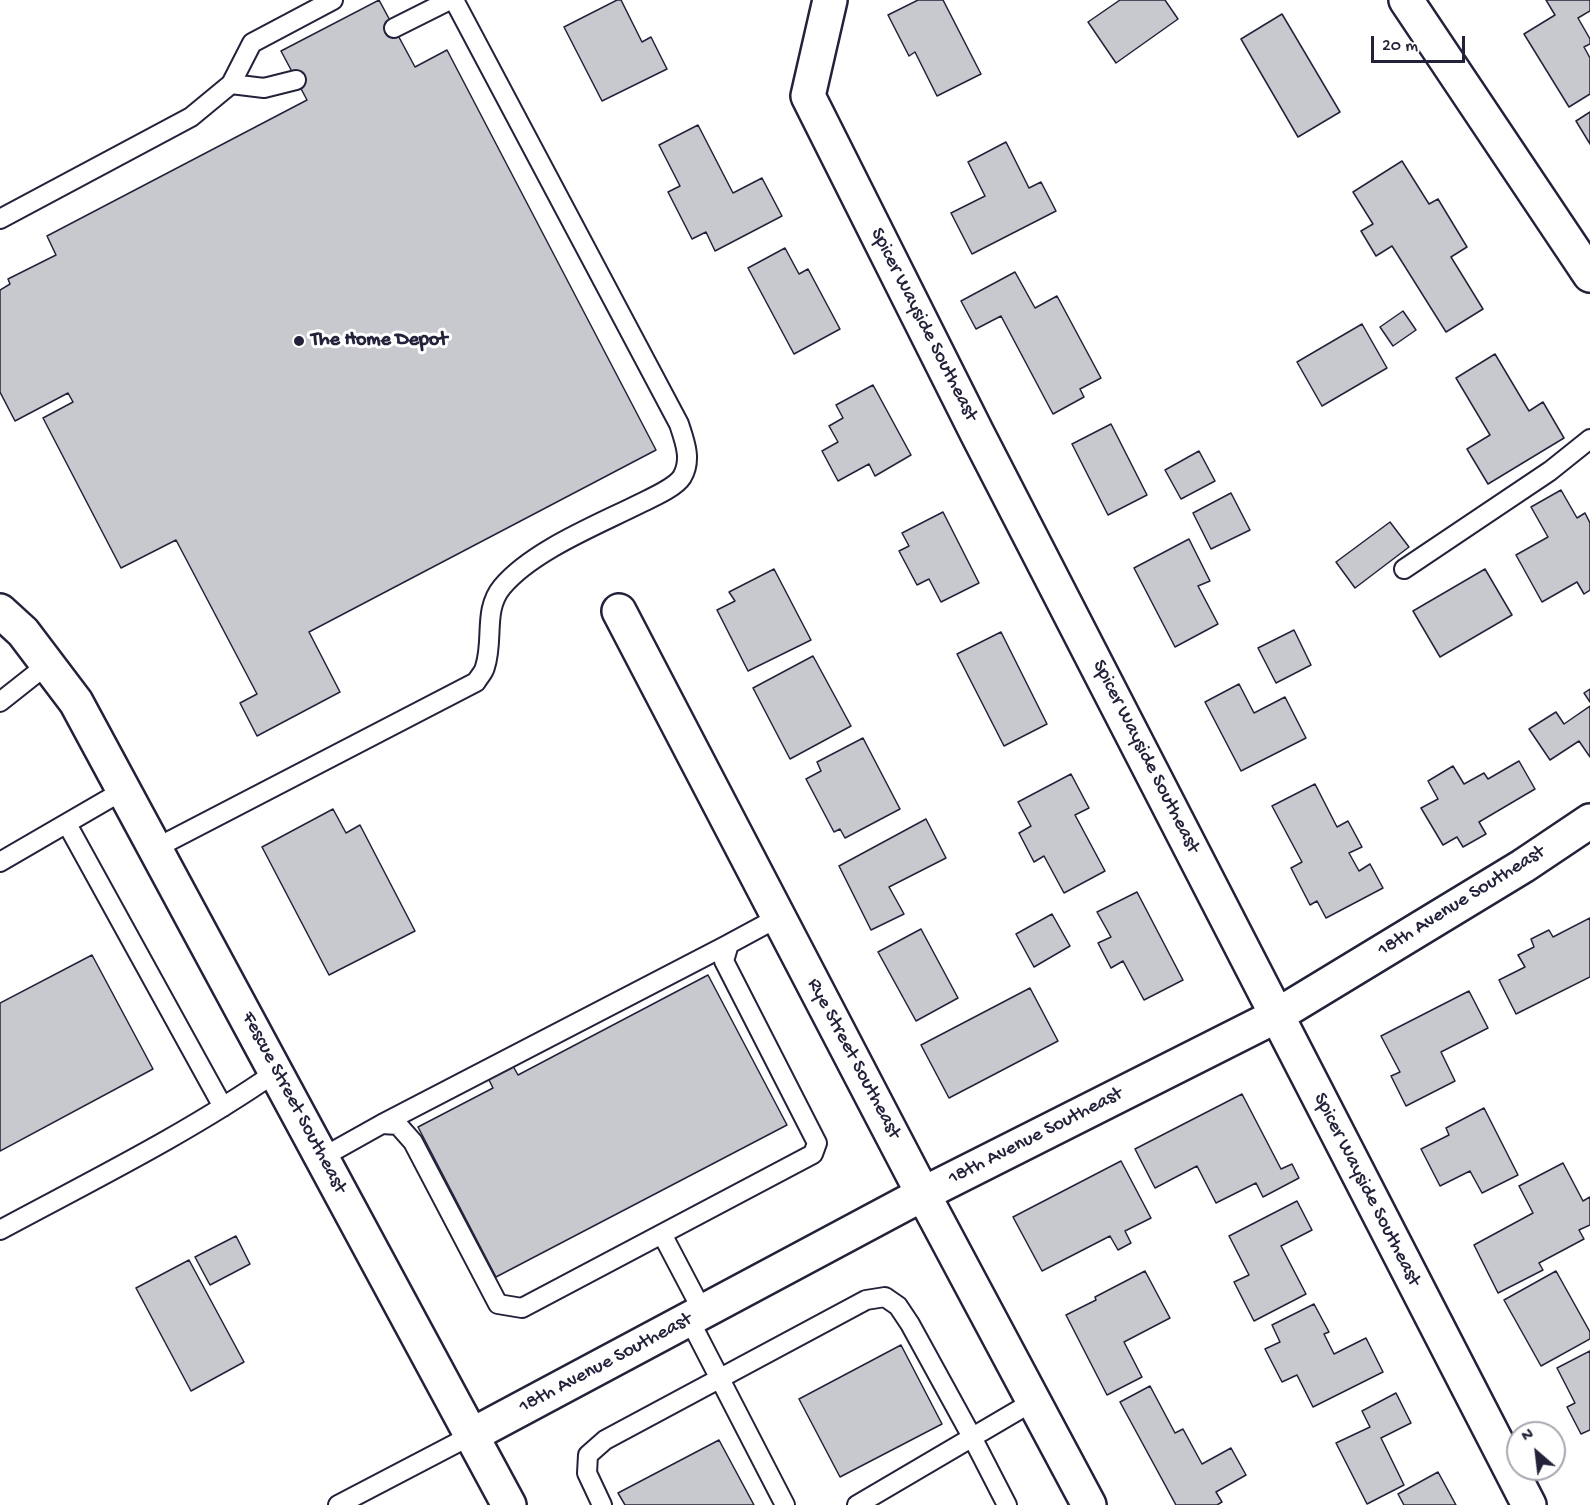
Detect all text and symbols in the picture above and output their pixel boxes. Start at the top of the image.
scale bar [1374,24,1468,62]
text: 20 m [1382,36,1418,57]
street label: Spicer Wayside Southeast [864,224,982,426]
place label: The Home Depot [311,329,447,353]
marker: The Home Depot [292,334,306,348]
street label: Spicer Wayside Southeast [1086,656,1204,858]
street label: 18th Avenue Southeast [1374,841,1550,963]
street label: Rye Street Southeast [801,975,905,1143]
street label: Fescue Street Southeast [235,1008,351,1198]
street label: 18th Avenue Southeast [945,1083,1127,1191]
street label: Spicer Wayside Southeast [1307,1089,1425,1291]
street label: 18th Avenue Southeast [515,1308,697,1420]
north arrow [1506,1421,1566,1481]
text: N [1519,1426,1537,1447]

